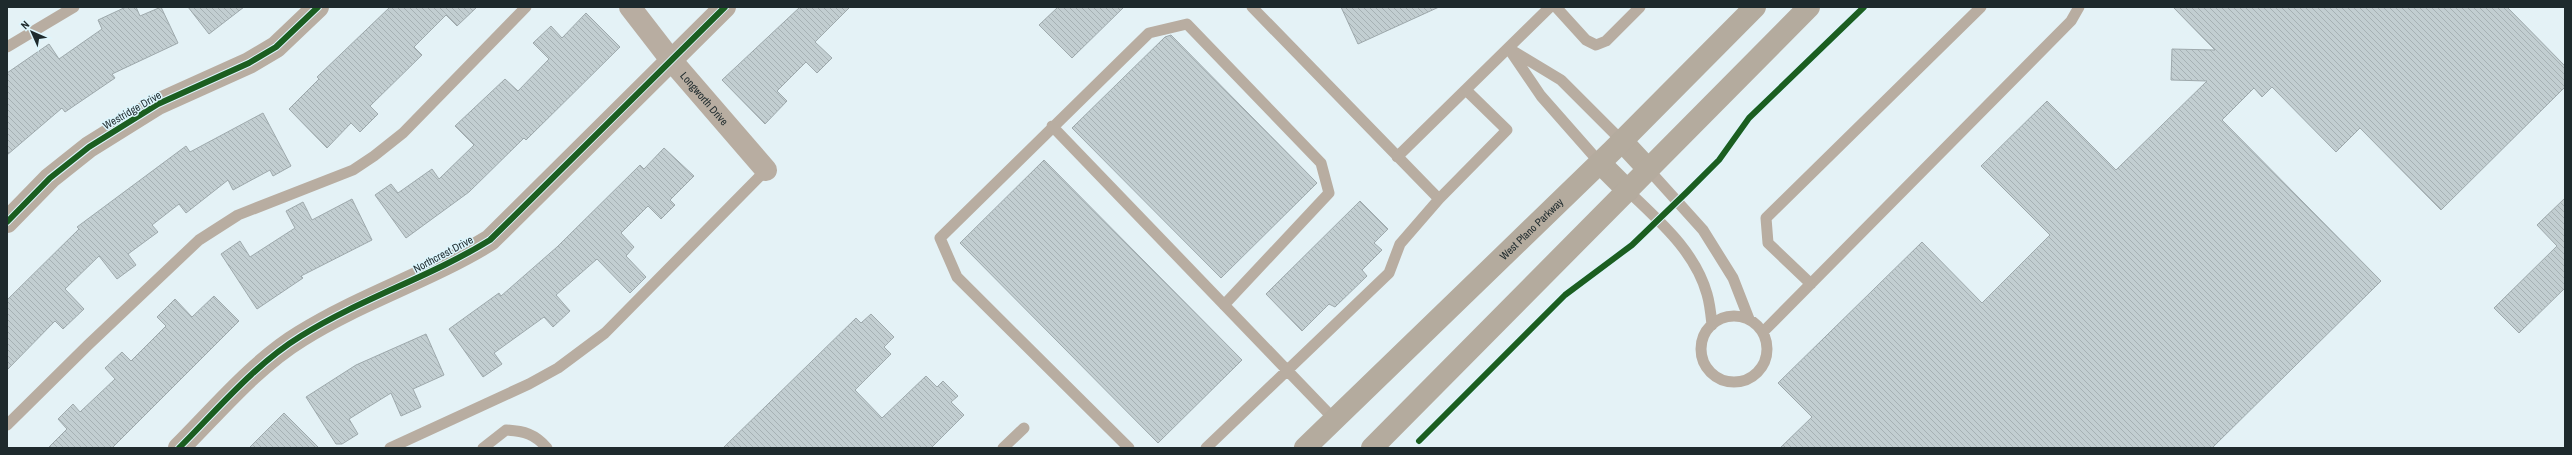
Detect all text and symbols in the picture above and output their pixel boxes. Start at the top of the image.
north arrow [12,12,52,52]
text: N [18,18,32,32]
street label: Longworth Drive [677,69,731,128]
street label: Westridge Drive [100,88,164,132]
street label: West Plano Parkway [1497,195,1567,263]
street label: Northcrest Drive [411,232,475,276]

